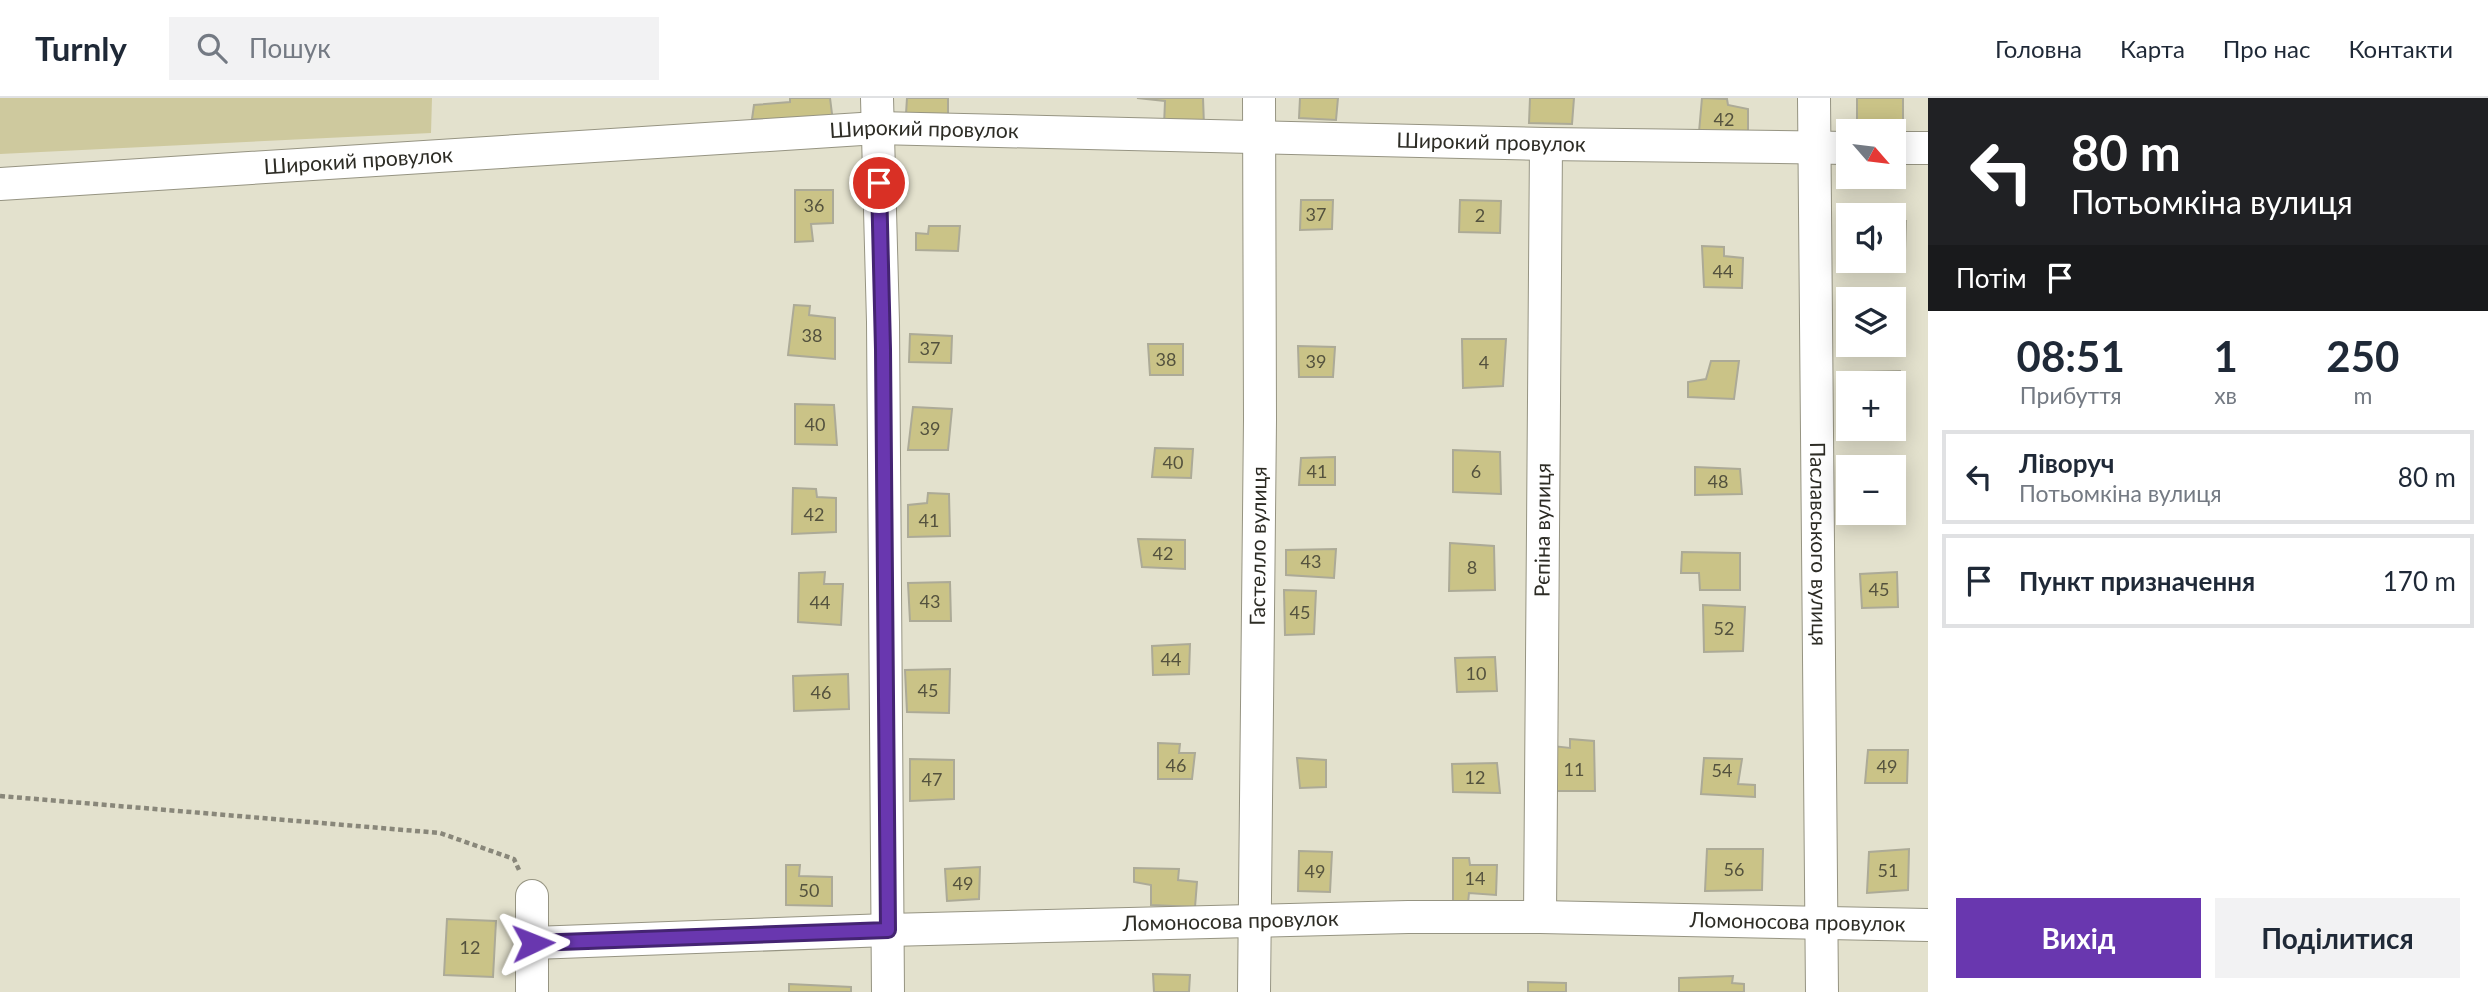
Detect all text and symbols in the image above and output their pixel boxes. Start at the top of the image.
search box [169,17,659,80]
text: Turnly [35,28,127,68]
icon: search [193,29,231,67]
text: Пошук [249,32,331,64]
text: Головна [1995,34,2082,63]
text: Карта [2120,34,2185,63]
text: Про нас [2223,34,2310,63]
text: Контакти [2348,34,2453,63]
house number: 42 [1714,108,1734,130]
street label: Широкий провулок [829,114,1019,142]
north arrow [1836,119,1906,189]
map controls [1836,119,1906,525]
text: 80 m [2071,123,2181,181]
street label: Широкий провулок [1396,126,1586,156]
icon: left [1956,126,2047,217]
street label: Широкий провулок [263,141,454,178]
pin [849,153,909,213]
icon: arrive [860,164,898,202]
text: Потьомкіна вулиця [2071,182,2353,221]
house number: 36 [804,194,824,216]
house number: 37 [1306,203,1326,225]
button: sound [1836,203,1906,273]
house number: 2 [1475,204,1485,226]
icon: arrive [2041,259,2079,297]
house number: 44 [1713,260,1733,282]
text: Потім [1956,262,2027,294]
button: layers [1836,287,1906,357]
house number: 38 [802,324,822,346]
text: 08:51 [2017,331,2125,381]
text: 1 [2213,331,2238,381]
text: 250 [2326,331,2399,381]
house number: 37 [920,337,940,359]
house number: 38 [1156,348,1176,370]
house number: 39 [1306,350,1326,372]
house number: 4 [1479,351,1489,373]
button: + [1836,371,1906,441]
text: Прибуття [2020,381,2122,409]
text: хв [2214,381,2237,409]
text: m [2353,381,2372,409]
house number: 40 [805,413,825,435]
house number: 39 [920,417,940,439]
street label: Паславського вулиця [1806,442,1833,646]
text: Ліворуч [2019,447,2115,479]
house number: 40 [1163,451,1183,473]
button: − [1836,455,1906,525]
icon: left [1960,458,1998,496]
house number: 41 [1307,460,1327,482]
house number: 6 [1471,460,1481,482]
text: 80 m [2398,461,2456,493]
street label: Рєпіна вулиця [1528,463,1555,597]
street label: Гастелло вулиця [1244,466,1271,626]
house number: 48 [1708,470,1728,492]
text: Потьомкіна вулиця [2019,479,2222,507]
house number: 42 [804,503,824,525]
house number: 41 [919,509,939,531]
house number: 42 [1153,542,1173,564]
house number: 43 [1301,550,1321,572]
house number: 8 [1467,556,1477,578]
icon: arrive [1960,562,1998,600]
text: Пункт призначення [2019,565,2255,597]
text: 170 m [2383,565,2456,597]
house number: 45 [1869,578,1889,600]
house number: 43 [920,590,940,612]
house number: 44 [810,591,830,613]
house number: 45 [1290,601,1310,623]
house number: 52 [1714,617,1734,639]
house number: 44 [1161,648,1181,670]
house number: 10 [1466,662,1486,684]
house number: 45 [918,679,938,701]
house number: 46 [811,681,831,703]
house number: 46 [1166,754,1186,776]
house number: 49 [1877,755,1897,777]
house number: 11 [1564,758,1584,780]
house number: 54 [1712,759,1732,781]
house number: 12 [1465,766,1485,788]
house number: 47 [922,768,942,790]
house number: 56 [1724,858,1744,880]
house number: 51 [1878,859,1898,881]
house number: 49 [1305,860,1325,882]
house number: 14 [1465,867,1485,889]
house number: 49 [953,872,973,894]
house number: 50 [799,879,819,901]
button: Вихід [1956,898,2201,978]
button: Поділитися [2215,898,2460,978]
street label: Ломоносова провулок [1121,905,1339,935]
position arrow [496,906,570,980]
street label: Ломоносова провулок [1688,906,1906,936]
house number: 12 [460,936,480,958]

